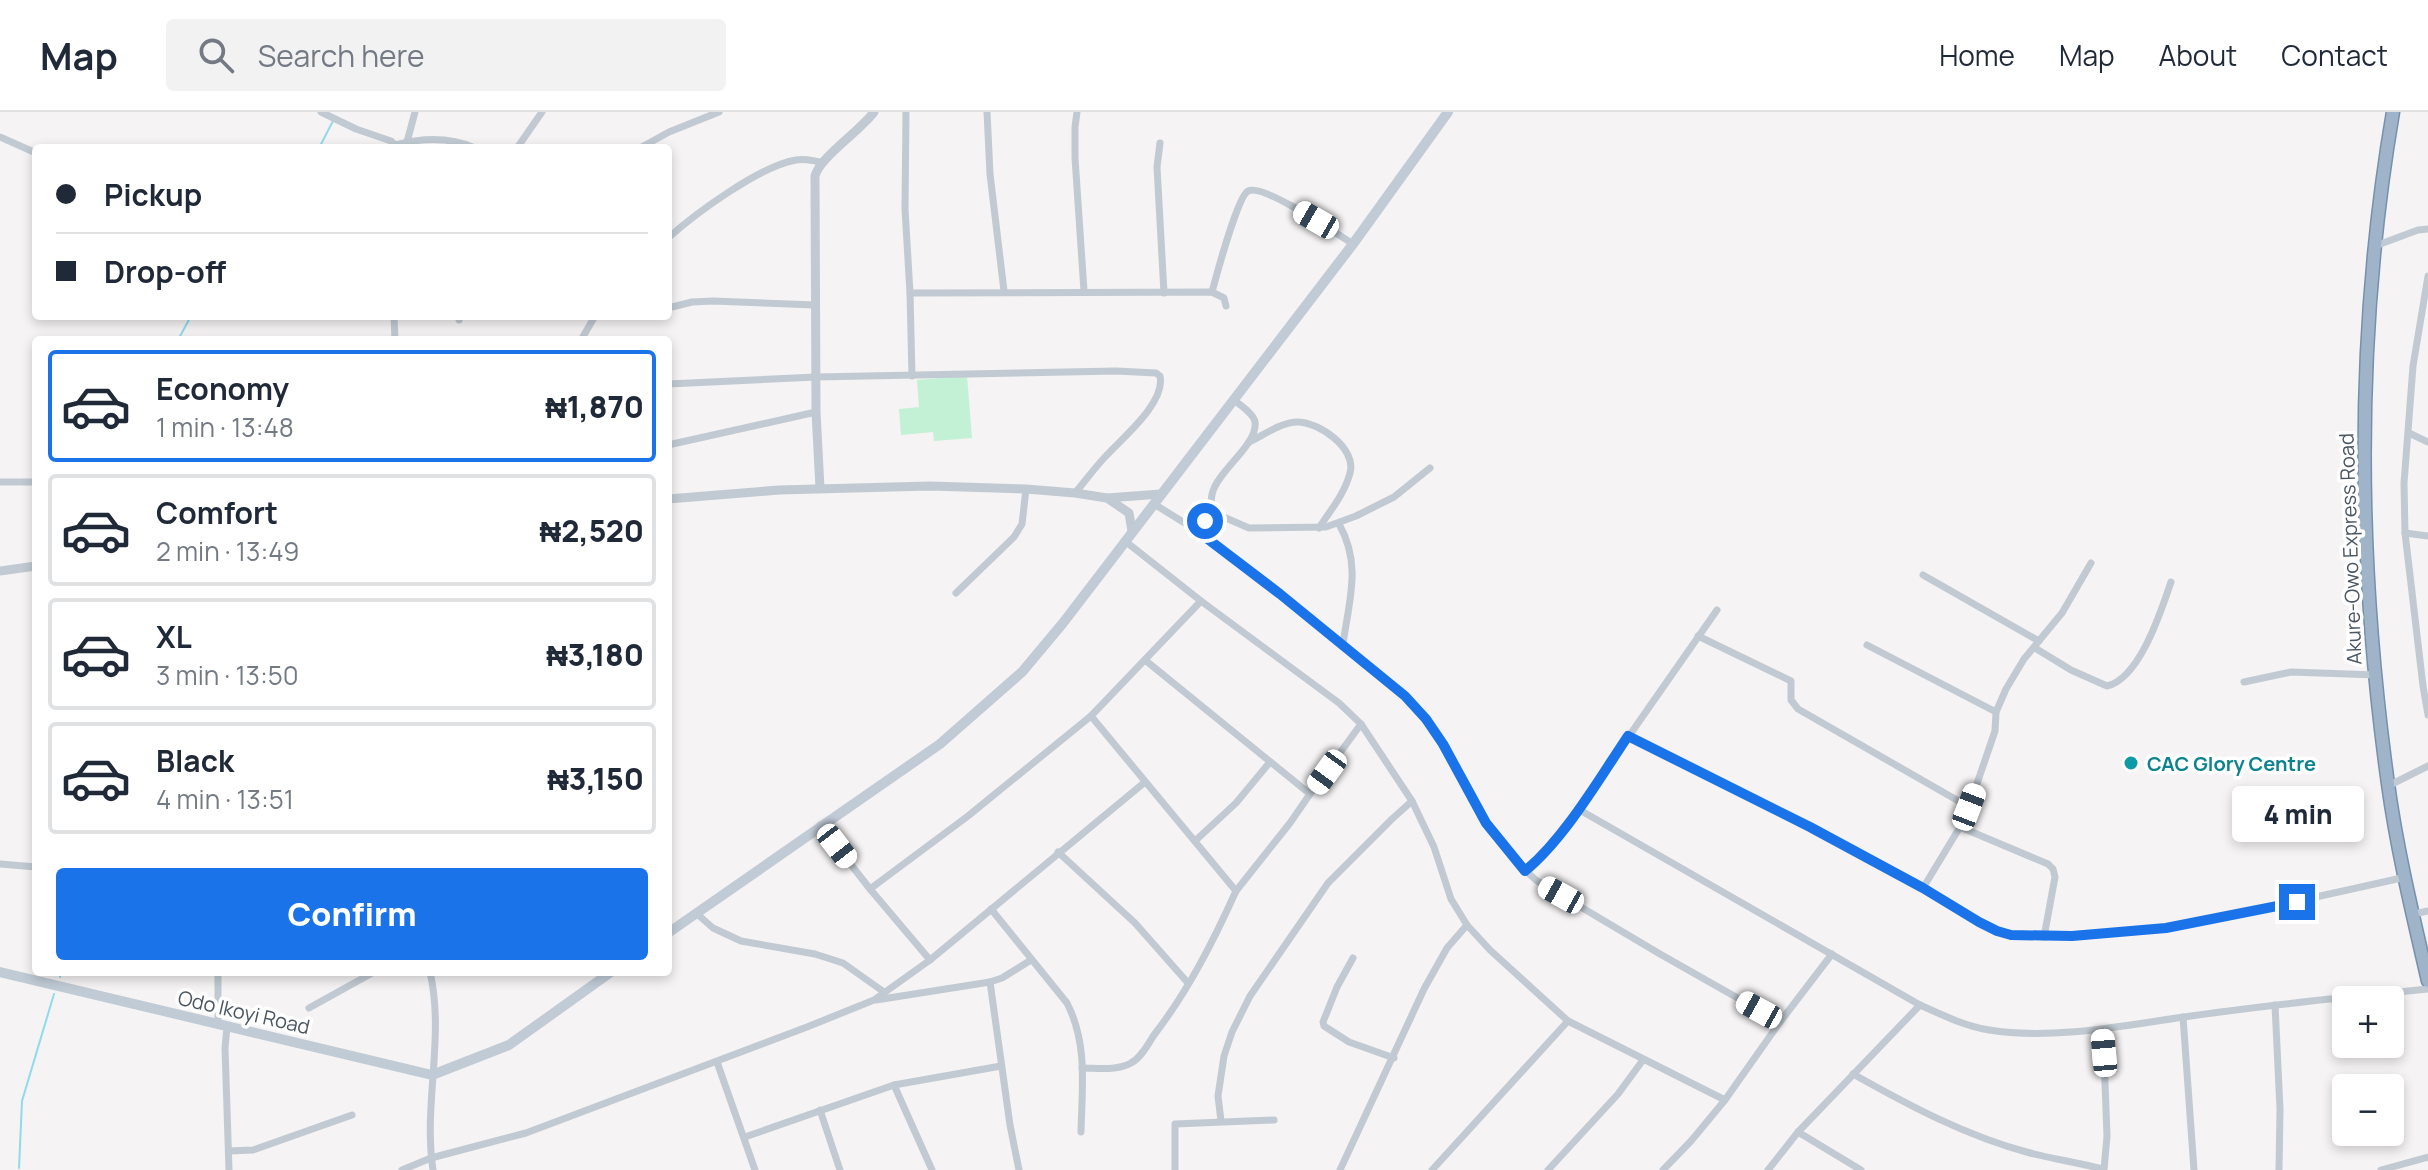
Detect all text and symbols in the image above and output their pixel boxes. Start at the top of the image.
search box [166,19,726,91]
text: Map [40,29,118,81]
icon: search [194,33,238,77]
text: Search here [258,35,425,76]
text: Home [1939,36,2015,74]
text: Map [2059,36,2115,74]
text: About [2159,36,2237,74]
text: Contact [2281,36,2388,74]
text: Pickup [104,174,202,215]
car [1289,198,1343,242]
text: Drop-off [104,251,226,292]
text: Economy [156,368,289,409]
icon: car [60,370,132,442]
text: ₦1,870 [545,386,644,427]
text: 1 min · 13:48 [156,409,294,445]
street label: Akure-Owo Express Road [2332,433,2368,665]
text: Comfort [156,492,278,533]
icon: car [60,494,132,566]
route start [1187,503,1223,539]
text: ₦2,520 [539,510,644,551]
text: 2 min · 13:49 [156,533,299,569]
text: XL [156,616,192,657]
icon: car [60,618,132,690]
text: ₦3,180 [546,634,644,675]
text: 3 min · 13:50 [156,657,299,693]
text: Black [156,740,234,781]
icon: car [60,742,132,814]
car [1303,746,1351,798]
place label: CAC Glory Centre [2147,750,2316,777]
marker: CAC Glory Centre [2122,754,2140,772]
text: ₦3,150 [547,758,644,799]
car [1949,780,1989,834]
text: 4 min · 13:51 [156,781,294,817]
callout: 4 min [2231,786,2363,842]
text: 4 min [2263,796,2333,832]
car [813,820,861,872]
button: Confirm [56,868,648,960]
car [1534,873,1588,917]
route end [2279,884,2315,920]
street label: Odo Ikoyi Road [175,984,313,1040]
map controls [2332,986,2404,1146]
button: + [2332,986,2404,1058]
car [1732,988,1786,1032]
car [2090,1028,2118,1078]
button: − [2332,1074,2404,1146]

